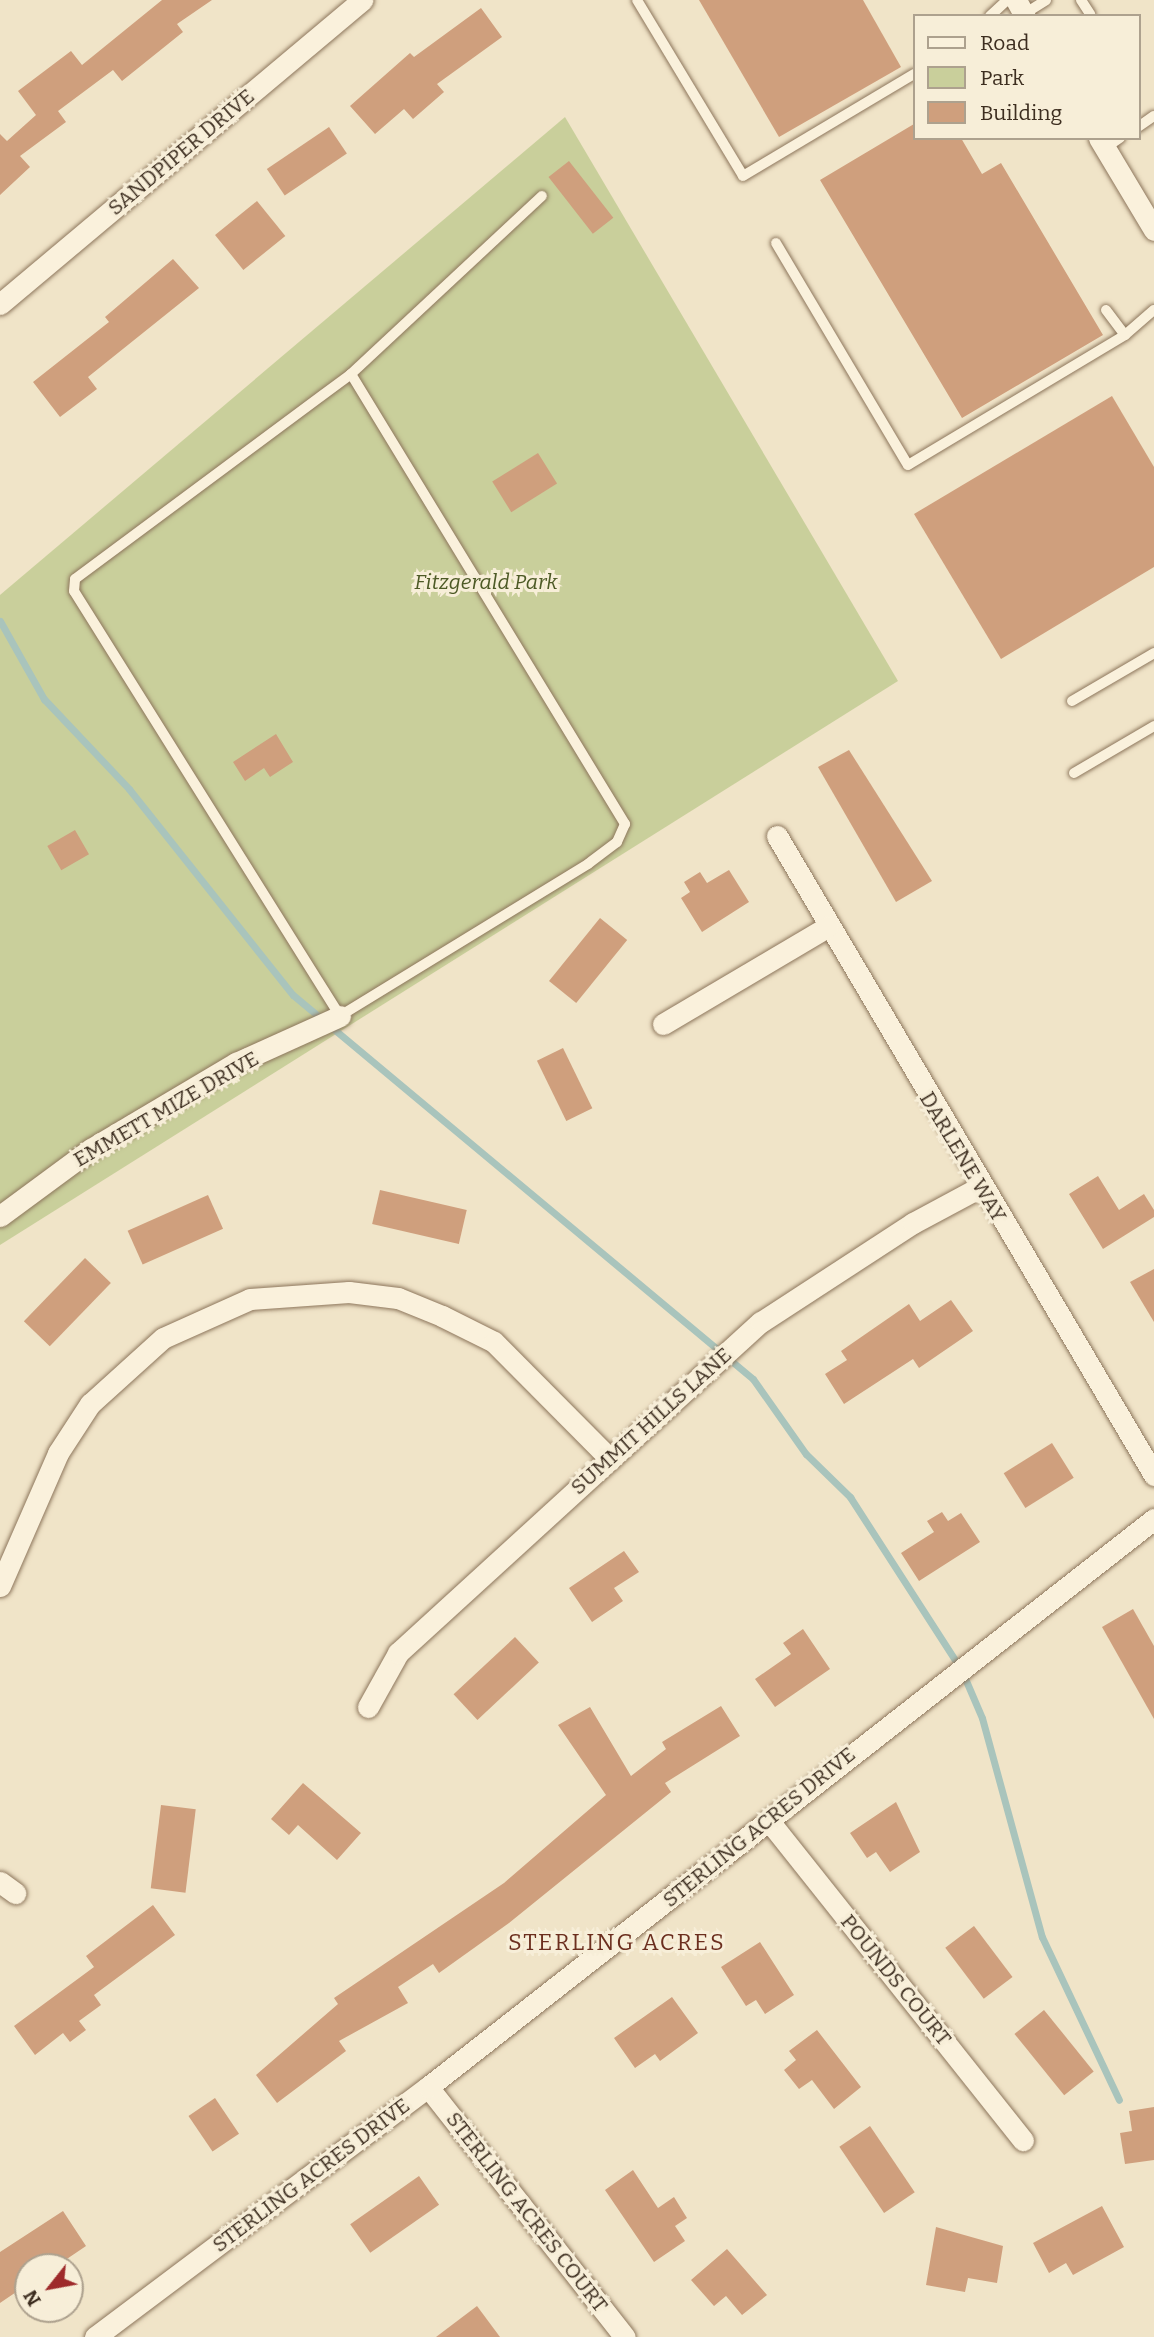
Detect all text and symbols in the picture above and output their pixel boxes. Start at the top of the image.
legend [912,14,1140,140]
text: Road [980,30,1029,56]
text: Park [980,65,1024,91]
street label: SANDPIPER DRIVE [103,84,259,220]
text: Building [980,100,1062,126]
park label: Fitzgerald Park [414,569,558,595]
street label: EMMETT MIZE DRIVE [69,1046,263,1172]
street label: DARLENE WAY [914,1087,1012,1227]
street label: SUMMIT HILLS LANE [565,1342,737,1500]
street label: STERLING ACRES DRIVE [658,1742,860,1912]
street label: POUNDS COURT [835,1909,957,2051]
district label: STERLING ACRES [510,1928,724,1956]
street label: STERLING ACRES DRIVE [207,2093,415,2257]
street label: STERLING ACRES COURT [441,2107,613,2317]
north arrow [14,2253,84,2323]
text: N [19,2286,46,2310]

